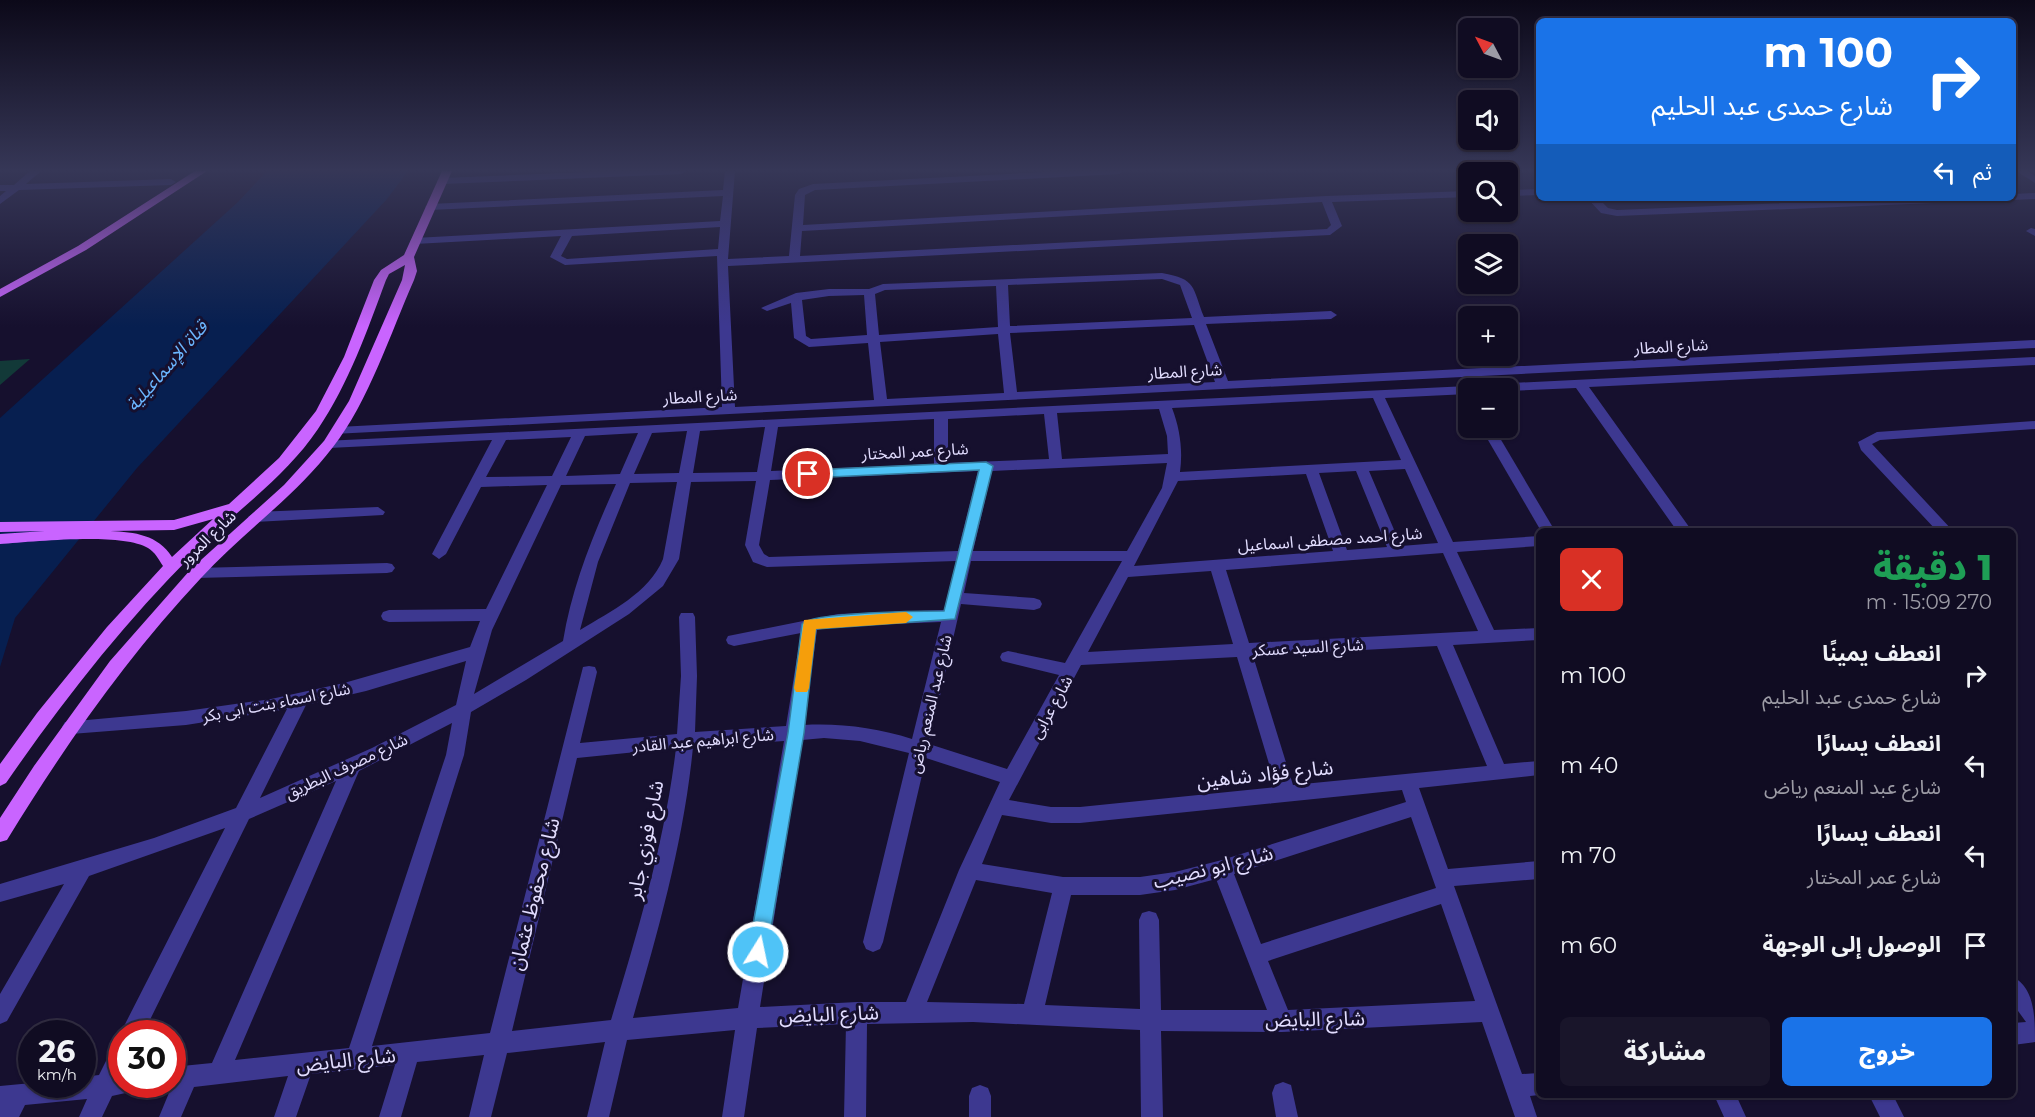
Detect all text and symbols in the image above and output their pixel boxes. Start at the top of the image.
north arrow [1458,18,1518,78]
map controls [1458,18,1518,438]
text: 100 m [1764,26,1893,78]
icon: right [1914,42,1992,120]
text: شارع حمدى عبد الحليم [1652,89,1893,122]
button: sound [1458,90,1518,150]
icon: left [1928,156,1961,189]
text: ثم [1973,159,1992,186]
button: search [1458,162,1518,222]
button: layers [1458,234,1518,294]
button: + [1458,306,1518,366]
water label: قناة الإسماعيلية [122,315,214,416]
street label: شارع المطار [1632,335,1709,361]
street label: شارع المطار [1146,360,1223,386]
button: − [1458,378,1518,438]
street label: شارع المطار [661,385,738,411]
street label: شارع عمر المختار [860,439,969,467]
pin [782,448,833,499]
icon: arrive [791,457,824,490]
street label: شارع المرور [174,507,242,573]
street label: شارع احمد مصطفى اسماعيل [1237,524,1423,558]
text: 1 دقيقة [1873,545,1992,589]
button: close [1560,548,1623,611]
text: 270 m · 15:09 [1866,590,1992,614]
street label: شارع عبد المنعم رياض [905,633,959,776]
street label: شارع السيد عسكر [1251,635,1364,663]
text: انعطف يمينًا [1822,640,1941,667]
icon: right [1959,659,1992,692]
text: 100 m [1560,662,1626,689]
street label: شارع عرابى [1026,672,1079,744]
street label: شارع اسماء بنت ابى بكر [199,679,352,729]
text: شارع حمدى عبد الحليم [1762,685,1941,709]
street label: شارع ابراهيم عبد القادر [631,725,775,759]
street label: شارع مصرف البطريق [282,730,412,806]
text: انعطف يسارًا [1817,730,1941,757]
icon: left [1959,749,1992,782]
text: 40 m [1560,752,1618,779]
street label: شارع فؤاد شاهين [1196,755,1335,796]
text: شارع عبد المنعم رياض [1764,775,1941,799]
street label: شارع فوزي جابر [621,778,672,903]
street label: شارع محفوظ عثمان [503,815,567,974]
text: انعطف يسارًا [1817,820,1941,847]
icon: left [1959,839,1992,872]
street label: شارع ابو نصيب [1151,841,1276,896]
text: 70 m [1560,842,1616,869]
text: شارع عمر المختار [1807,865,1941,889]
position arrow [726,920,790,984]
icon: arrive [1959,929,1992,962]
text: الوصول إلى الوجهة [1762,931,1941,958]
text: 60 m [1560,932,1617,959]
street label: شارع البايض [779,1000,879,1031]
street label: شارع البايض [1265,1006,1365,1035]
button: مشاركة [1560,1017,1770,1086]
button: خروج [1782,1017,1992,1086]
speed limit sign: 30 [108,1020,186,1098]
text: 26 [39,1033,75,1070]
street label: شارع البايض [295,1043,397,1080]
text: km/h [37,1065,77,1084]

